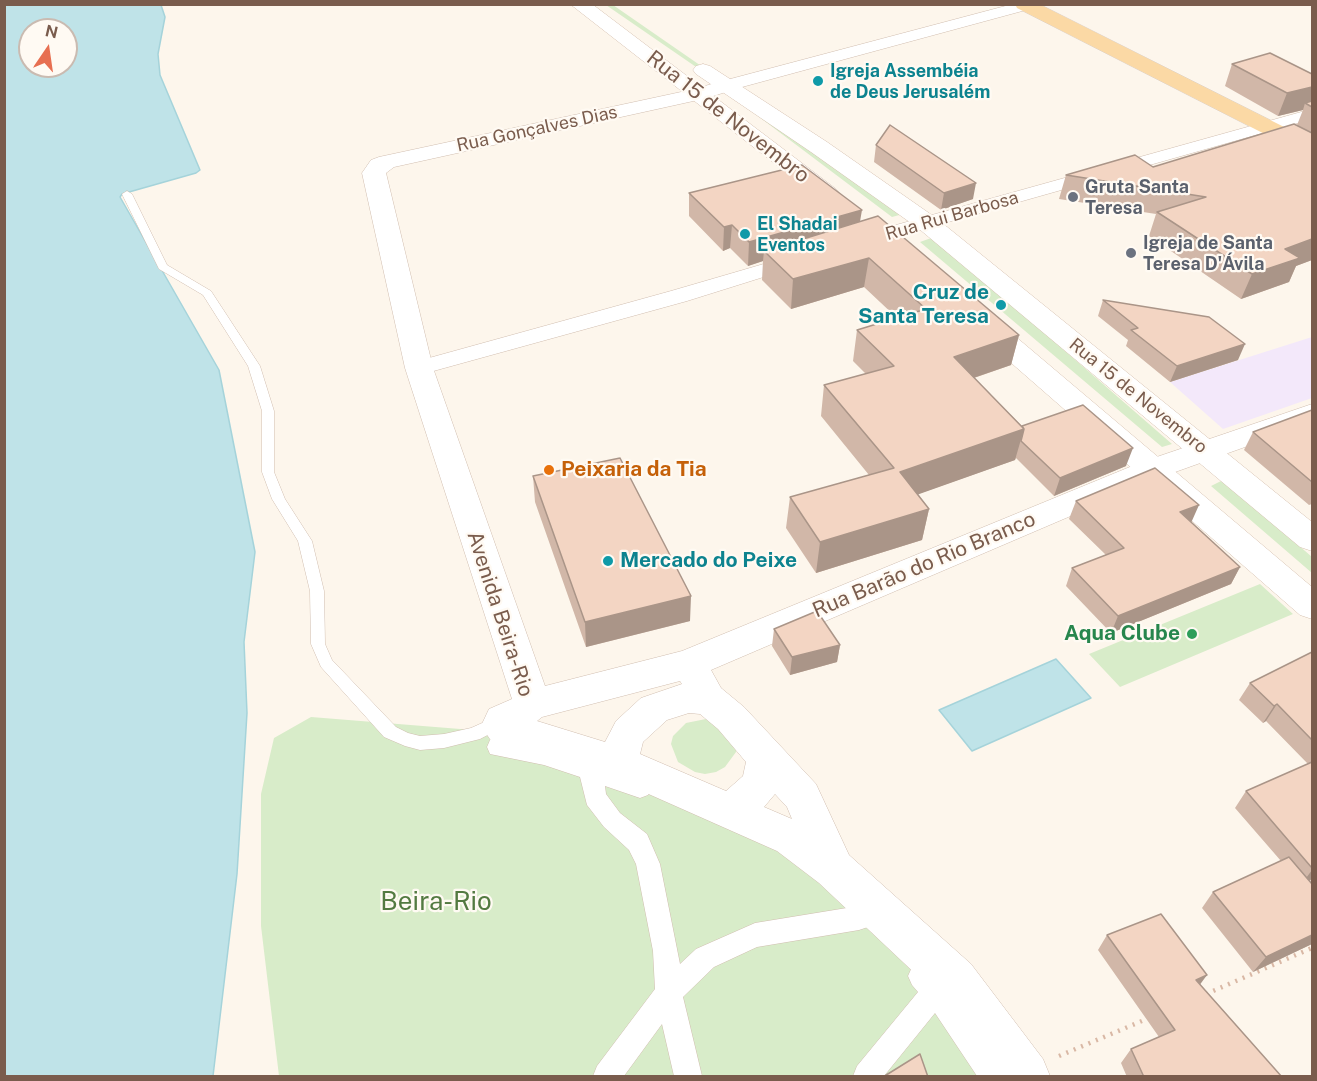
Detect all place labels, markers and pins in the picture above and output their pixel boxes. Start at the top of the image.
place label: Igreja Assembéia de Deus Jerusalém [830,60,990,103]
marker: Igreja Assembéia de Deus Jerusalém [811,74,825,88]
place label: Gruta Santa Teresa [1085,176,1189,219]
marker: Gruta Santa Teresa [1066,190,1080,204]
place label: El Shadai Eventos [757,213,838,256]
marker: El Shadai Eventos [738,227,752,241]
place label: Igreja de Santa Teresa D'Ávila [1143,232,1273,274]
marker: Igreja de Santa Teresa D'Ávila [1124,246,1138,260]
place label: Cruz de Santa Teresa [858,280,989,330]
marker: Cruz de Santa Teresa [994,298,1008,312]
place label: Peixaria da Tia [561,457,707,483]
marker: Peixaria da Tia [542,463,556,477]
place label: Mercado do Peixe [620,548,797,574]
marker: Mercado do Peixe [601,554,615,568]
place label: Aqua Clube [1064,621,1180,647]
marker: Aqua Clube [1185,627,1199,641]

